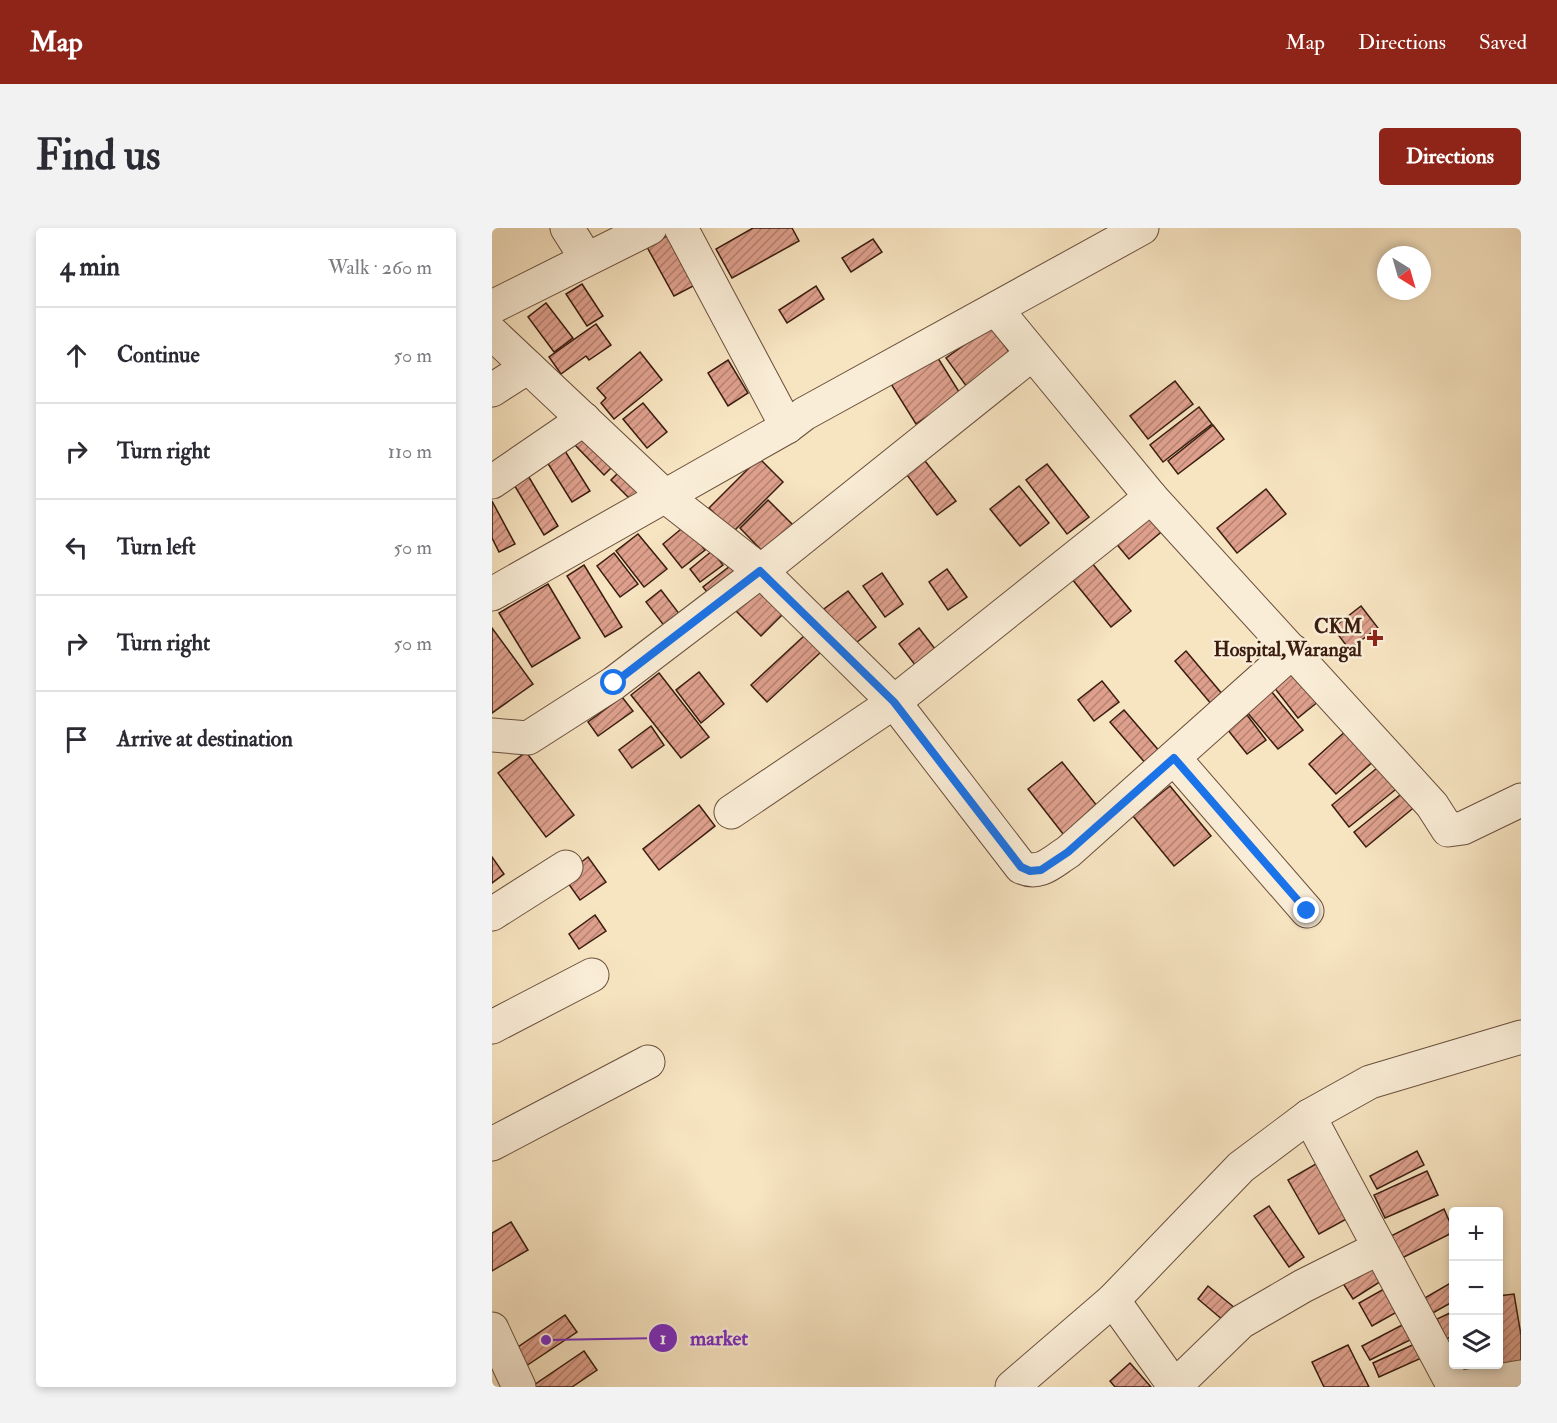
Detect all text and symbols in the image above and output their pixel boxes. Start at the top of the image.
text: Map [30,25,83,60]
text: Map [1285,29,1325,56]
text: Directions [1358,29,1446,56]
text: Saved [1479,29,1527,56]
button: Directions [1379,128,1521,185]
text: Find us [36,130,160,182]
north arrow [1377,246,1431,300]
text: 4 min [60,251,120,283]
text: Walk · 260 m [328,255,432,280]
icon: ahead [60,339,93,372]
text: Continue [117,341,200,369]
text: 50 m [393,343,432,368]
icon: right [60,435,93,468]
text: Turn right [117,437,210,465]
text: 110 m [388,439,432,464]
icon: left [60,531,93,564]
text: Turn left [117,533,196,561]
text: 50 m [393,535,432,560]
place label: CKM Hospital,Warangal [1214,614,1363,663]
icon: right [60,627,93,660]
text: Turn right [117,629,210,657]
marker: CKM Hospital,Warangal [1366,629,1384,647]
text: 50 m [393,631,432,656]
route start [600,669,626,695]
icon: arrive [60,723,93,756]
text: Arrive at destination [117,725,293,753]
route end [1293,897,1319,923]
map controls [1449,1207,1503,1369]
button: + [1449,1207,1503,1261]
button: − [1449,1261,1503,1315]
button: layers [1449,1315,1503,1369]
callout: market [648,1318,760,1357]
text: market [690,1325,748,1352]
text: 1 [660,1327,666,1350]

